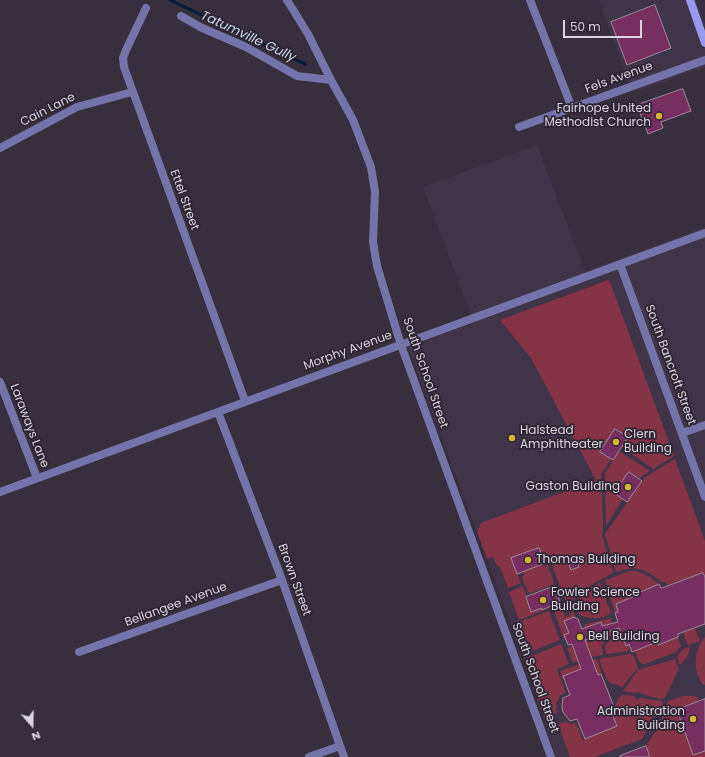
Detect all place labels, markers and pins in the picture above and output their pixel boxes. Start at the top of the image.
place label: Fairhope United Methodist Church [545,102,651,130]
marker: Fairhope United Methodist Church [654,111,664,121]
place label: Halstead Amphitheater [520,424,603,452]
place label: Clern Building [624,428,672,456]
marker: Halstead Amphitheater [507,433,517,443]
marker: Clern Building [611,437,621,447]
place label: Gaston Building [526,480,620,494]
marker: Gaston Building [623,482,633,492]
place label: Thomas Building [536,553,636,567]
marker: Thomas Building [523,555,533,565]
place label: Fowler Science Building [551,586,640,614]
marker: Fowler Science Building [538,595,548,605]
place label: Bell Building [588,630,660,644]
marker: Bell Building [575,632,585,642]
place label: Administration Building [597,705,685,733]
marker: Administration Building [688,714,698,724]

